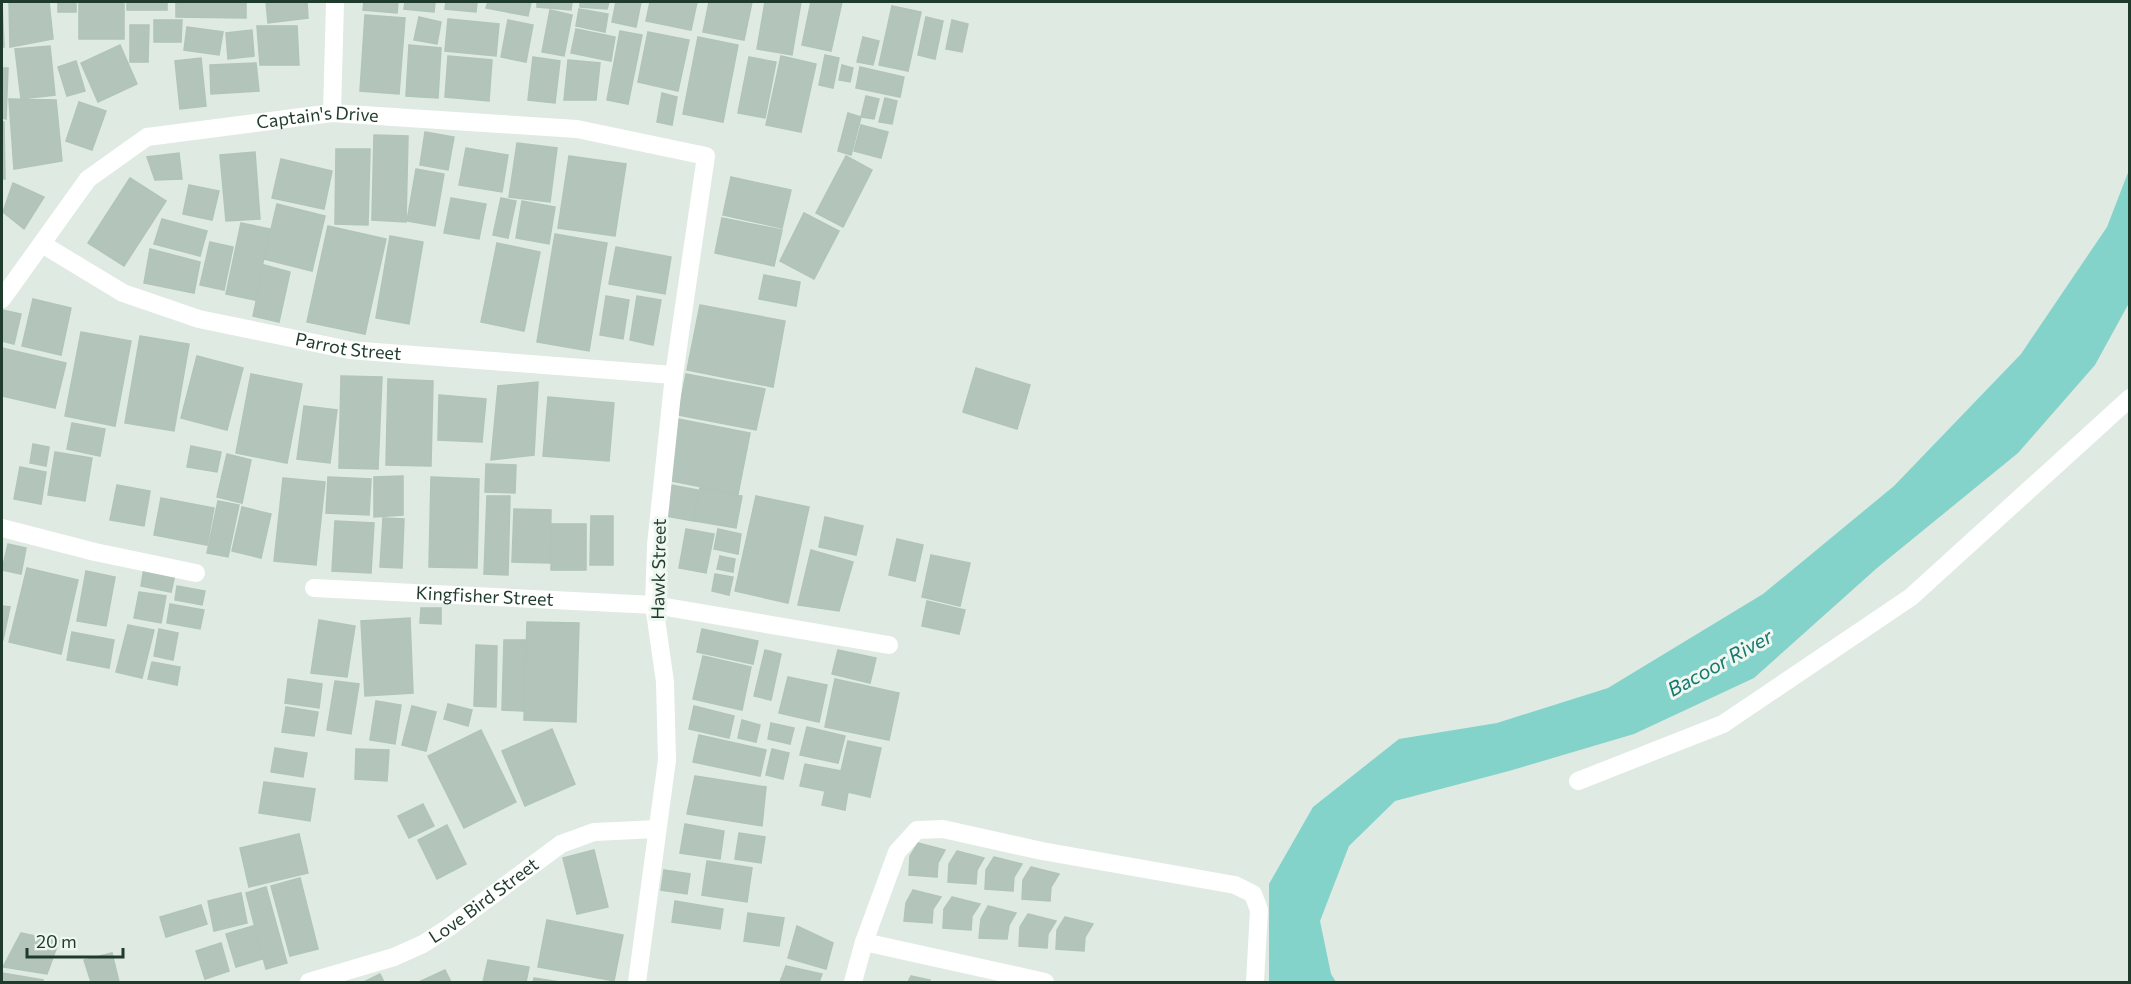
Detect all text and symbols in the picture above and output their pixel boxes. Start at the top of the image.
street label: Captain's Drive [255,101,380,133]
street label: Parrot Street [293,327,402,364]
street label: Hawk Street [646,518,670,620]
street label: Kingfisher Street [415,581,554,610]
water label: Bacoor River [1663,623,1777,701]
street label: Love Bird Street [424,853,542,947]
scale bar [27,921,123,959]
text: 20 m [36,930,77,952]

